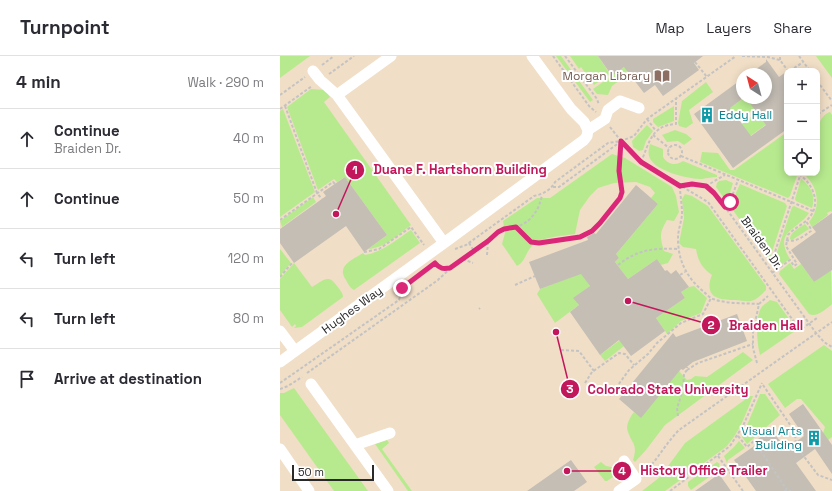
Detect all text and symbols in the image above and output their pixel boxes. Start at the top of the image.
text: Turnpoint [20,15,110,40]
text: Map [655,19,685,37]
text: Layers [707,19,751,37]
text: Share [773,19,812,37]
library icon: Morgan Library [653,67,671,85]
place label: Morgan Library [563,68,650,84]
north arrow [736,68,772,104]
map controls [784,68,820,176]
button: + [784,68,820,104]
text: 4 min [16,71,61,93]
text: Walk · 290 m [187,74,264,91]
button: − [784,104,820,140]
building icon: Eddy Hall [698,106,716,124]
place label: Eddy Hall [719,107,772,123]
text: Continue [54,121,120,140]
icon: ahead [16,128,38,150]
text: 40 m [233,130,264,147]
text: Braiden Dr. [54,140,121,157]
button: locate [784,140,820,176]
callout: Duane F. Hartshorn Building [345,157,555,182]
text: Duane F. Hartshorn Building [373,161,547,178]
text: 1 [352,162,358,178]
icon: ahead [16,188,38,210]
text: Continue [54,189,120,208]
text: 50 m [233,190,264,207]
route start [721,193,739,211]
street label: Braiden Dr. [737,213,787,273]
icon: left [16,248,38,270]
text: Turn left [54,249,116,268]
text: 120 m [228,250,264,267]
route end [393,279,411,297]
street label: Hughes Way [319,283,385,337]
icon: left [16,308,38,330]
text: Turn left [54,309,116,328]
text: 80 m [233,310,264,327]
callout: Braiden Hall [701,313,812,338]
text: 2 [707,317,715,333]
text: Braiden Hall [729,317,803,334]
icon: arrive [16,368,38,390]
text: Arrive at destination [54,369,202,388]
callout: Colorado State University [560,377,757,402]
text: 3 [566,381,574,397]
text: Colorado State University [588,381,748,398]
place label: Visual Arts Building [741,423,802,453]
building icon: Visual Arts Building [805,429,823,447]
callout: History Office Trailer [612,458,776,483]
text: History Office Trailer [640,462,768,479]
scale bar [292,463,374,482]
text: 4 [618,463,626,479]
text: 50 m [298,465,324,479]

